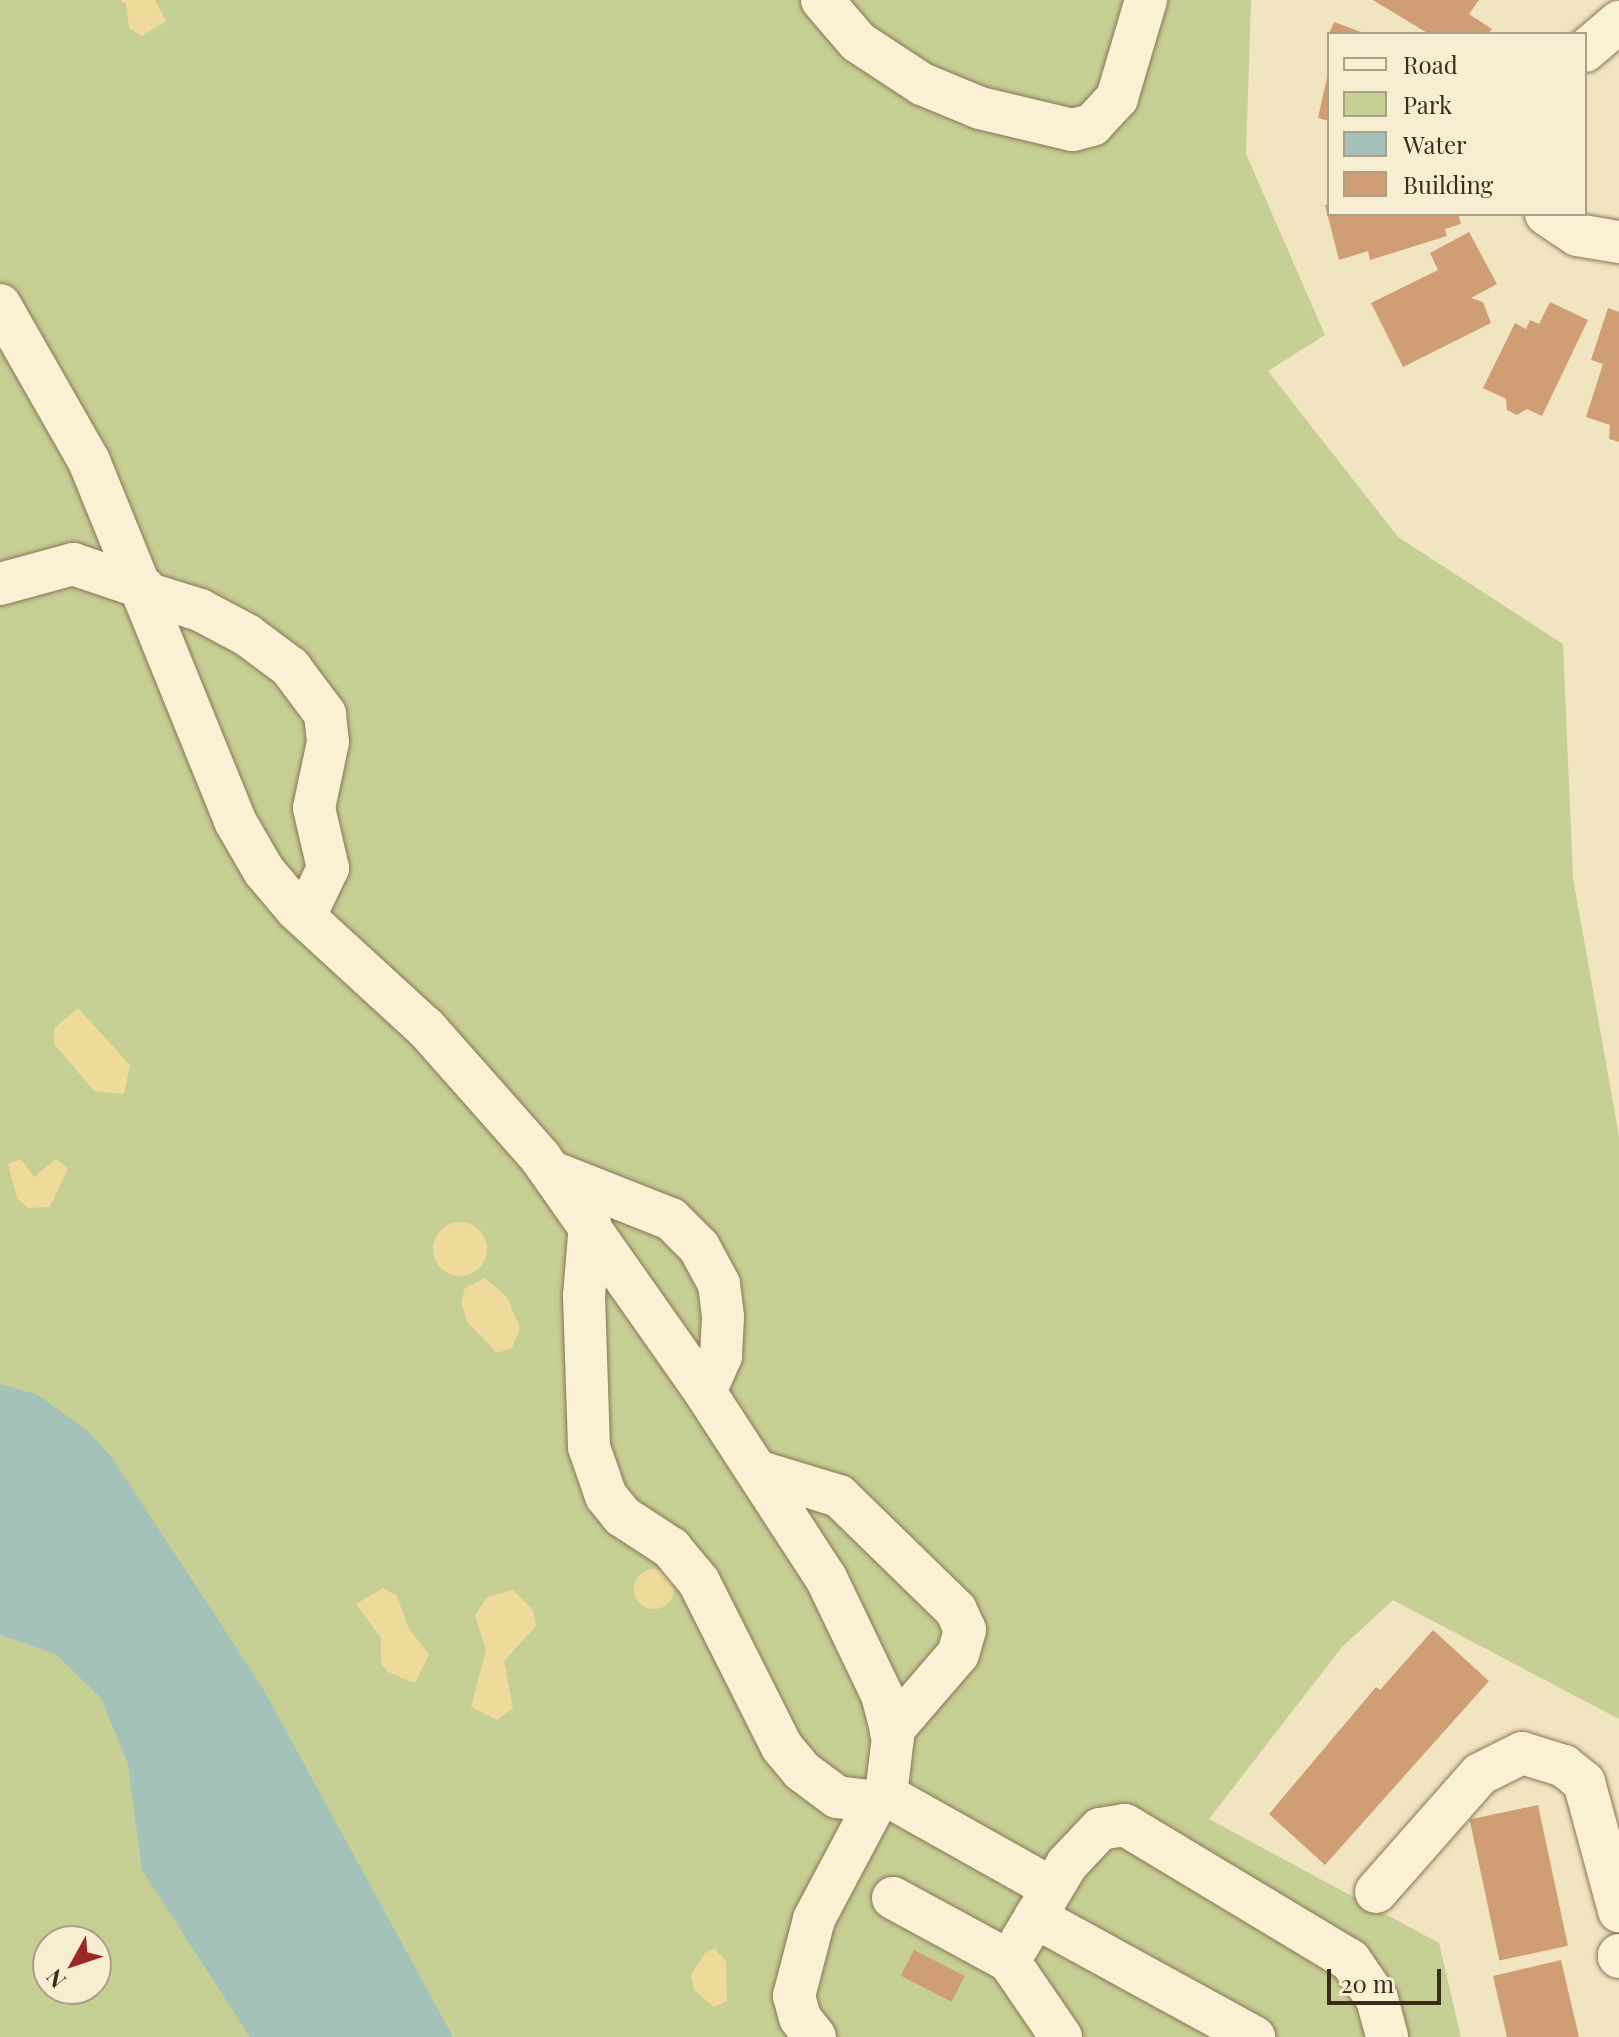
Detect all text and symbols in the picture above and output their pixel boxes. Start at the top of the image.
legend [1327,32,1587,216]
text: Road [1403,48,1458,80]
text: Park [1403,88,1452,120]
text: Water [1403,128,1467,160]
text: Building [1403,168,1493,200]
north arrow [32,1925,112,2005]
scale bar [1331,1953,1445,2003]
text: N [39,1963,72,1995]
text: 20 m [1341,1967,1394,1999]

